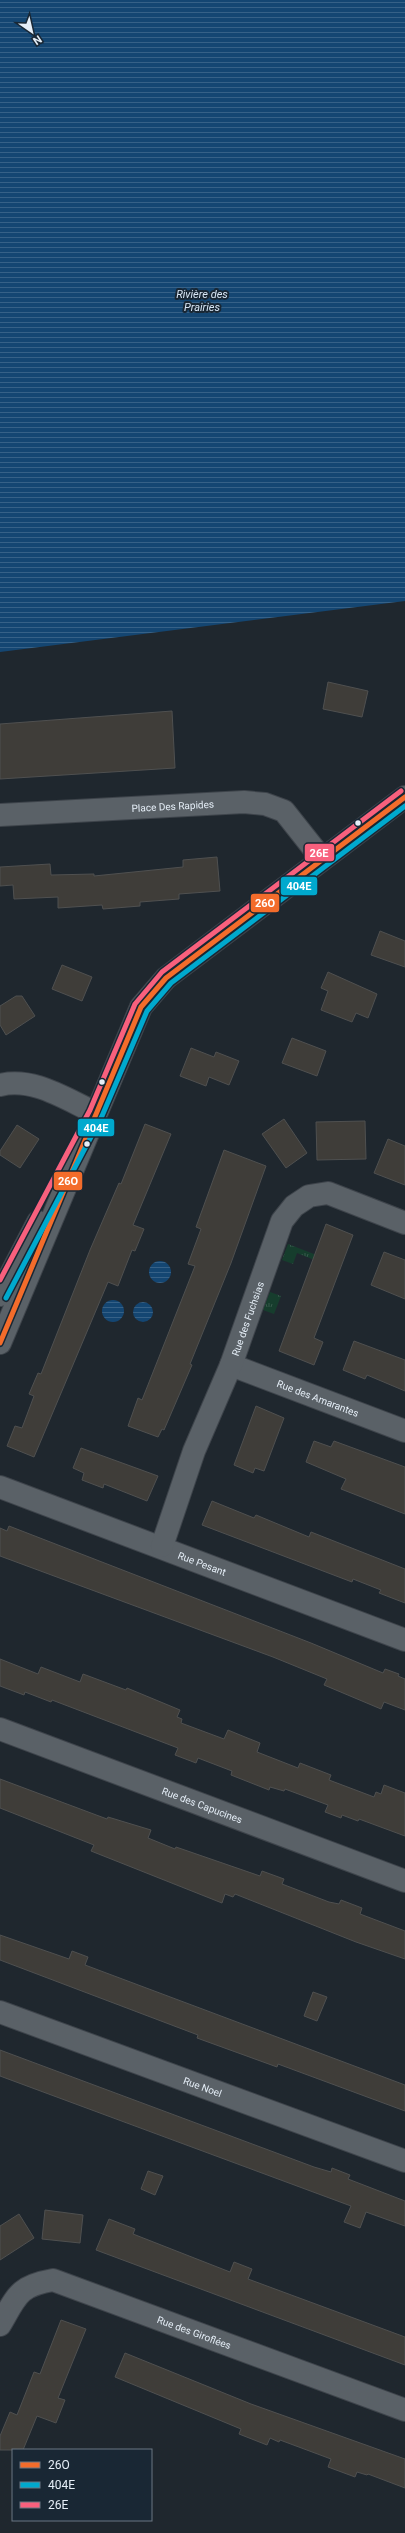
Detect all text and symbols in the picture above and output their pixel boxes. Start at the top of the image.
north arrow [12,12,52,52]
text: N [30,32,44,48]
water label: Rivière des Prairies [176,288,228,314]
street label: Place Des Rapides [131,798,214,813]
unlabelled marker [353,818,363,828]
line badge: 26E [304,843,335,862]
text: 26E [310,847,328,860]
line badge: 404E [280,876,318,896]
text: 404E [286,880,312,893]
line badge: 26O [250,893,280,913]
text: 26O [255,897,276,910]
unlabelled marker [97,1077,107,1087]
line badge: 404E [77,1118,115,1137]
text: 404E [83,1122,109,1135]
unlabelled marker [82,1139,92,1149]
line badge: 26O [53,1171,83,1191]
text: 26O [58,1175,79,1188]
street label: Rue des Fuchsias [229,1280,266,1357]
street label: Rue des Amarantes [275,1377,360,1419]
street label: Rue Pesant [177,1549,228,1577]
street label: Rue des Capucines [161,1785,244,1825]
street label: Rue Noel [182,2074,223,2099]
street label: Rue des Giroflées [156,2313,233,2351]
legend [12,2449,152,2521]
text: 26O [48,2458,70,2472]
text: 404E [48,2478,75,2492]
text: 26E [48,2498,68,2512]

